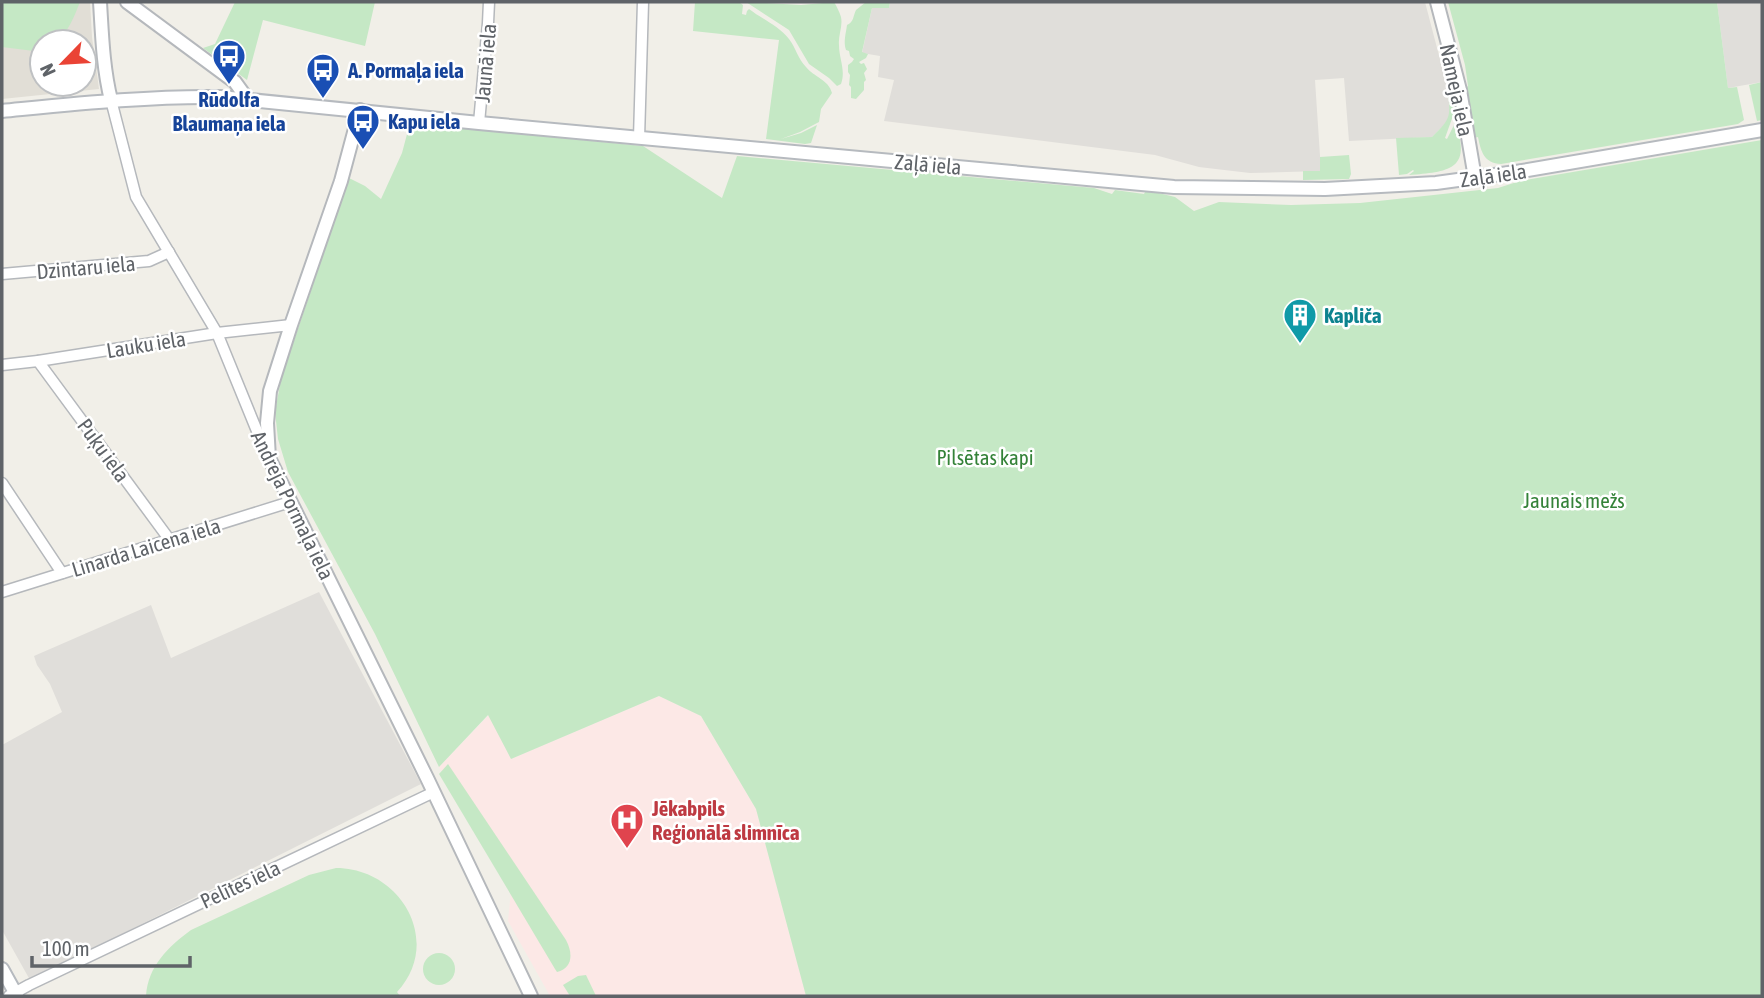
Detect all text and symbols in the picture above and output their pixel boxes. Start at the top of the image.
street label: Jaunā iela [470,23,500,103]
north arrow [28,28,98,98]
bus stop icon: Rūdolfa Blaumaņa iela [210,37,248,86]
street label: Nameja iela [1435,42,1479,138]
bus stop icon: A. Pormaļa iela [304,51,342,100]
place label: A. Pormaļa iela [347,58,464,83]
text: N [35,60,60,80]
place label: Rūdolfa Blaumaņa iela [173,87,286,136]
bus stop icon: Kapu iela [344,102,382,151]
place label: Kapu iela [388,109,461,133]
street label: Zaļā iela [894,149,962,179]
street label: Zaļā iela [1458,158,1528,192]
street label: Dzintaru iela [36,251,136,283]
building icon: Kapliča [1281,296,1319,345]
place label: Kapliča [1324,303,1382,327]
street label: Lauku iela [105,326,187,362]
street label: Puķu iela [73,414,135,486]
street label: Andreja Pormaļa iela [247,427,339,583]
park label: Pilsētas kapi [936,445,1034,469]
park label: Jaunais mežs [1523,488,1625,512]
street label: Linarda Laicena iela [69,513,223,581]
place label: Jēkabpils Reģionālā slimnīca [651,796,800,844]
hospital icon: Jēkabpils Reģionālā slimnīca [608,801,646,850]
street label: Pelītes iela [196,855,284,913]
scale bar [32,925,189,969]
text: 100 m [42,936,90,960]

